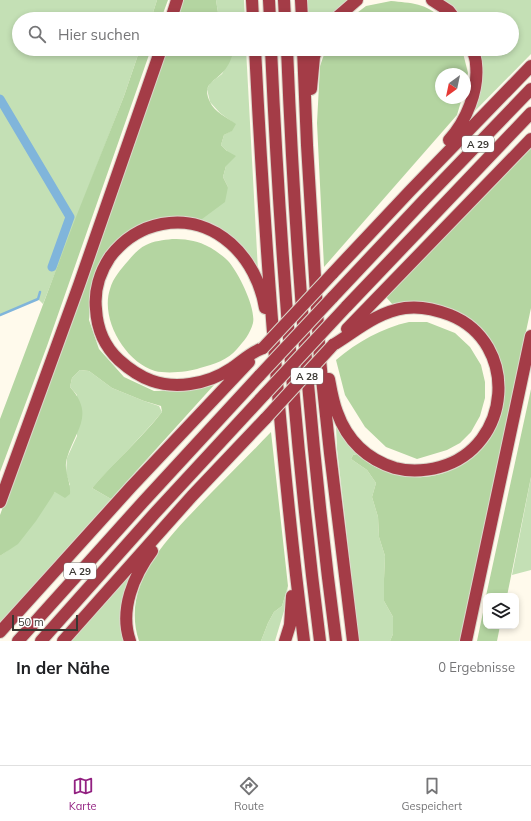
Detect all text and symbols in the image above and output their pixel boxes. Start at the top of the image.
search box [12,12,519,56]
icon: search [26,23,48,45]
text: Hier suchen [58,25,140,44]
north arrow [435,68,471,104]
road number: A 29 [462,136,494,152]
road number: A 28 [291,368,323,384]
road number: A 29 [64,563,96,579]
map controls [483,593,519,629]
button: layers [483,593,519,629]
scale bar [12,613,78,632]
text: 50 m [18,615,44,629]
text: In der Nähe [16,657,110,678]
text: 0 Ergebnisse [438,659,515,675]
tab: Karte [69,775,96,813]
tab: Route [234,775,264,813]
tab: Gespeichert [401,775,462,813]

